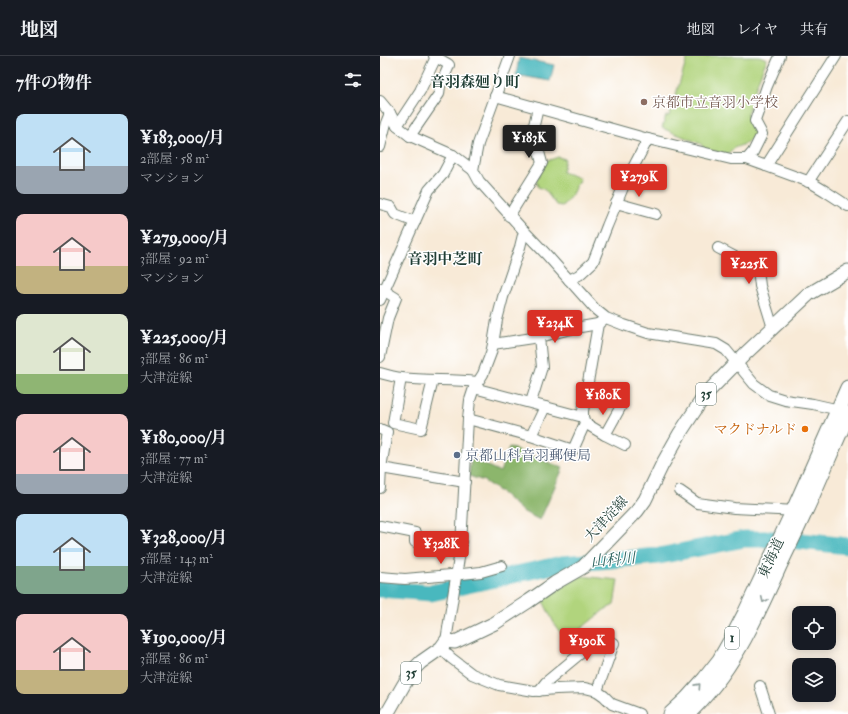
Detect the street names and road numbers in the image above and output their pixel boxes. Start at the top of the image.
road number: 35 [696,383,716,405]
street label: 大津淀線 [581,493,631,545]
street label: 東海道 [754,535,788,581]
road number: 1 [725,627,739,649]
road number: 35 [401,662,421,684]

